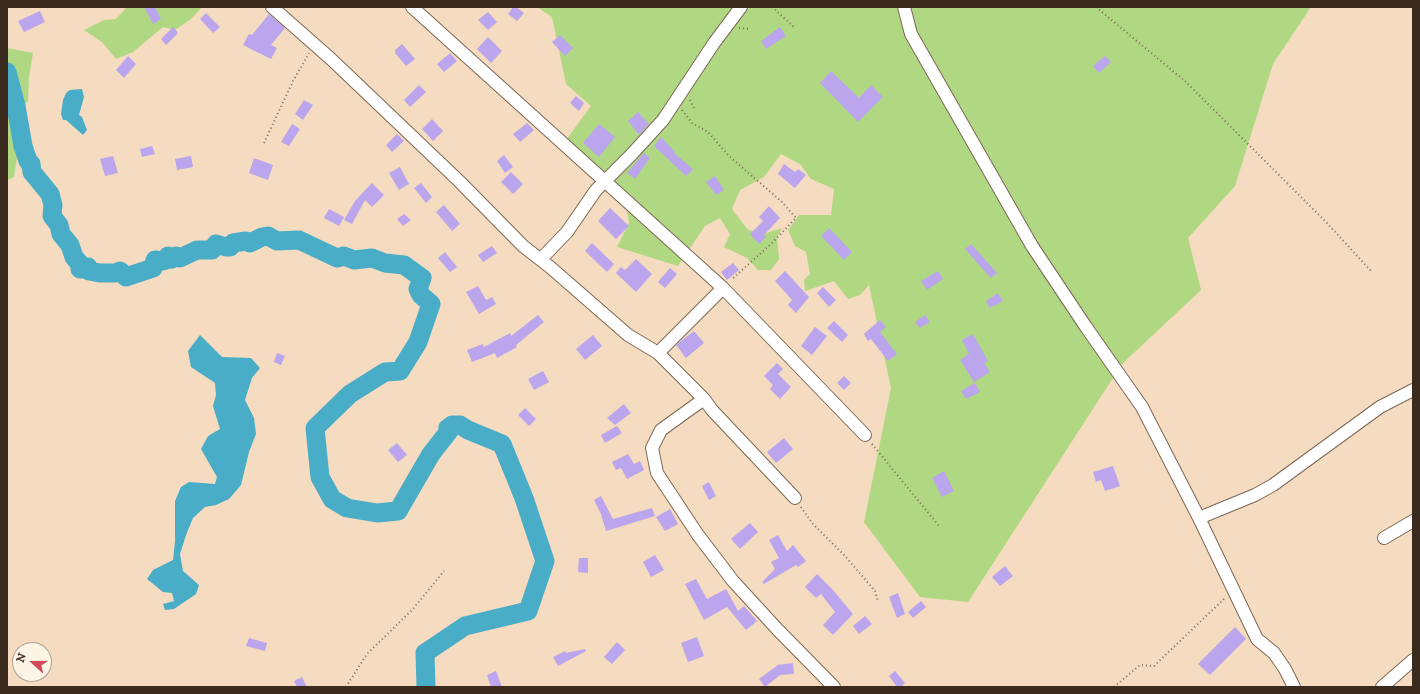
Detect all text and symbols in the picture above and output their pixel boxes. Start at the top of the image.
north arrow [12,642,52,682]
text: N [14,651,30,665]

